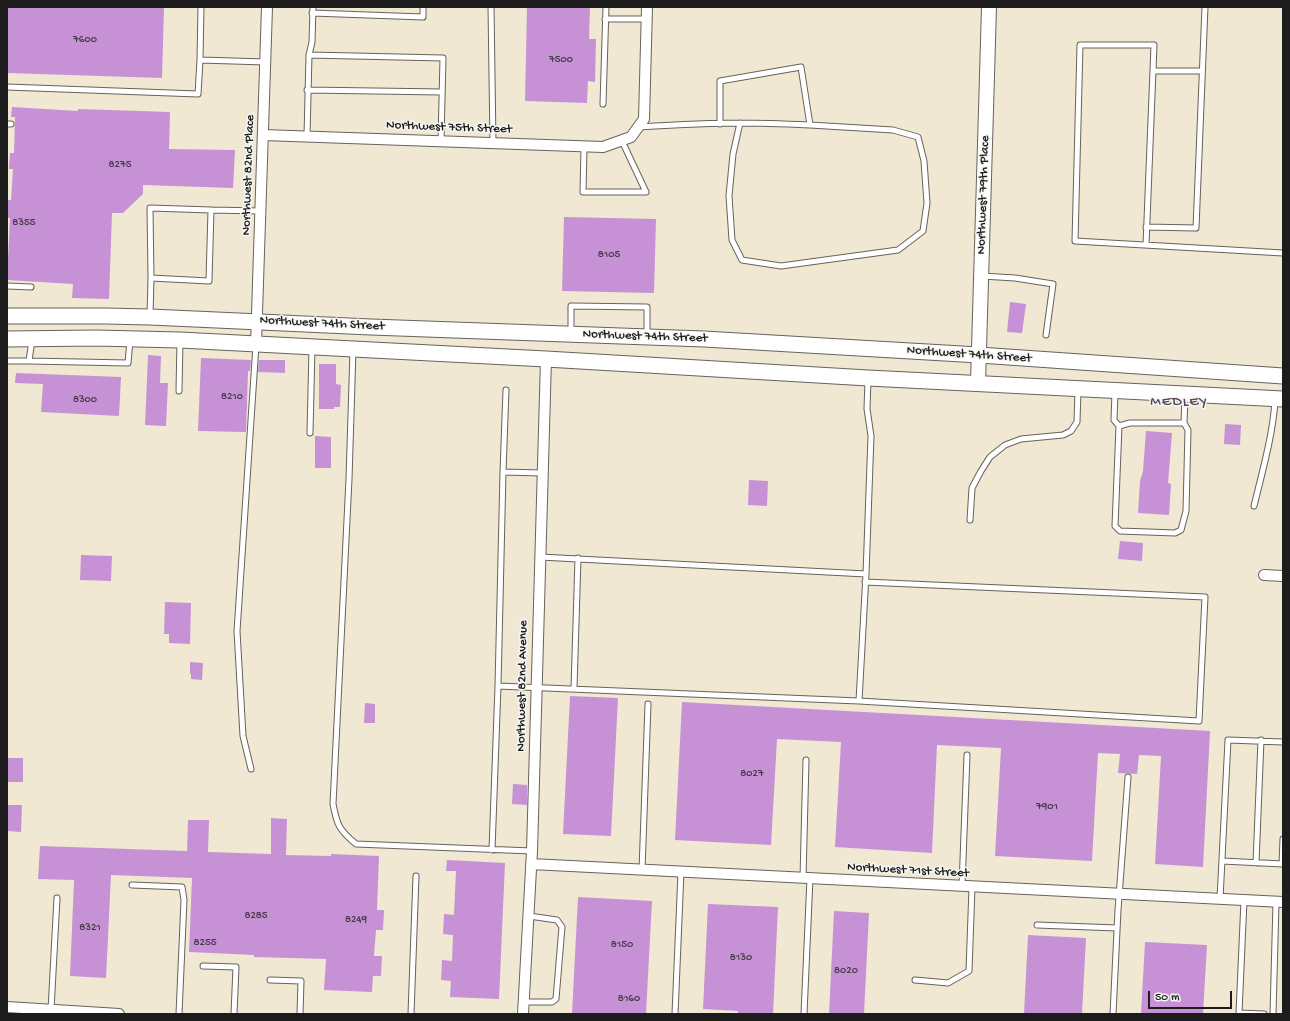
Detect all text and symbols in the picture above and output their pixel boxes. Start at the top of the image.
house number: 7600 [73,33,97,47]
house number: 7500 [549,53,573,67]
street label: Northwest 82nd Place [239,114,259,236]
street label: Northwest 75th Street [386,118,512,138]
street label: Northwest 79th Place [974,135,994,255]
house number: 8275 [109,158,131,172]
house number: 8355 [12,216,36,230]
house number: 8105 [598,248,620,262]
street label: Northwest 74th Street [259,313,385,335]
street label: Northwest 74th Street [582,327,708,347]
street label: Northwest 74th Street [906,343,1032,367]
house number: 8210 [221,390,243,404]
house number: 8300 [73,393,97,407]
district label: MEDLEY [1150,394,1208,412]
street label: Northwest 82nd Avenue [514,620,532,752]
house number: 8027 [740,767,764,781]
house number: 7901 [1036,800,1058,814]
street label: Northwest 71st Street [847,860,969,882]
house number: 8285 [244,909,268,923]
house number: 8249 [345,913,367,927]
house number: 8321 [79,921,101,935]
house number: 8255 [194,936,216,950]
house number: 8150 [611,938,633,952]
house number: 8130 [730,951,752,965]
house number: 8020 [834,964,858,978]
scale bar [1150,983,1234,1009]
text: 50 m [1155,991,1180,1005]
house number: 8160 [618,992,640,1006]

